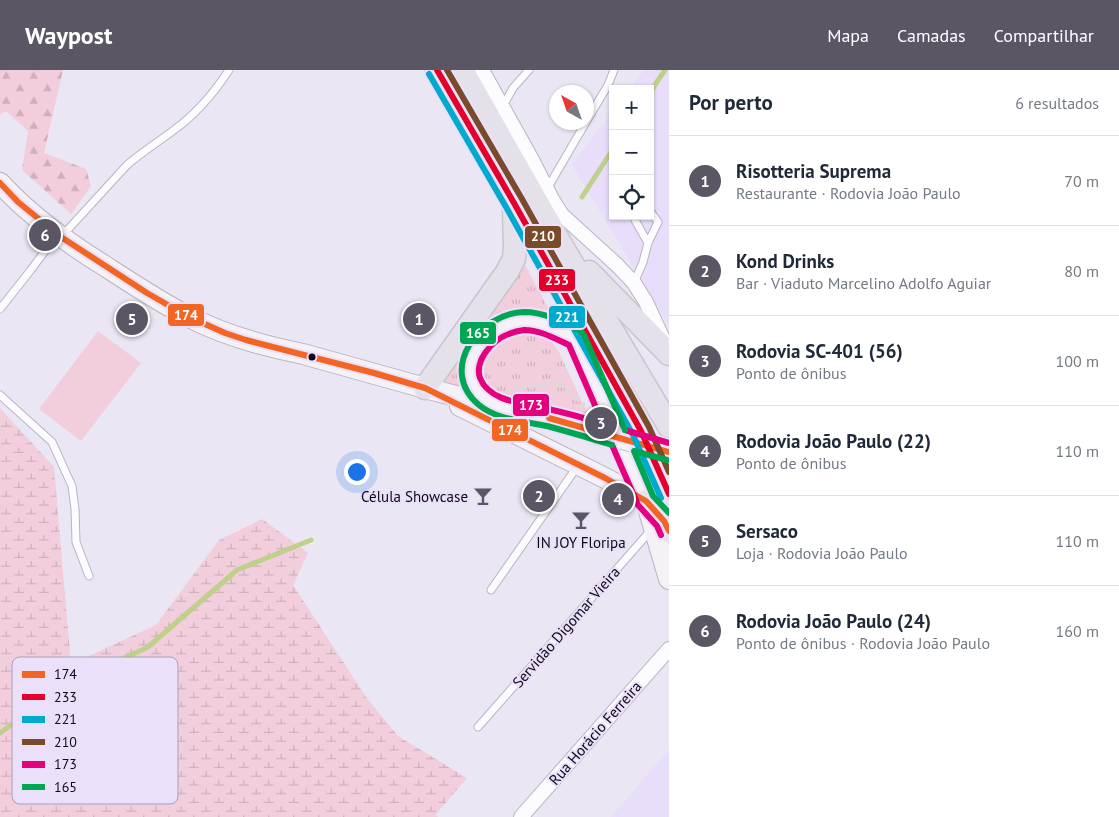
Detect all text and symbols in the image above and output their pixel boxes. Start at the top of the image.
text: Waypost [25,20,112,51]
text: Mapa [827,24,869,47]
text: Camadas [897,24,966,47]
text: Compartilhar [994,24,1094,47]
north arrow [549,85,594,130]
map controls [609,85,654,220]
button: + [609,85,654,130]
text: Por perto [689,89,773,116]
text: 6 resultados [1015,93,1099,113]
button: − [609,130,654,175]
text: Risotteria Suprema [736,159,891,183]
text: 1 [700,171,710,191]
text: 70 m [1064,171,1099,191]
button: locate [609,175,654,220]
text: Restaurante · Rodovia João Paulo [736,183,961,203]
pin: 6 [29,216,61,254]
line badge: 210 [524,225,562,249]
text: 210 [531,227,555,245]
text: Kond Drinks [736,249,834,273]
text: 2 [700,261,710,281]
text: 80 m [1064,261,1099,281]
line badge: 233 [538,268,576,292]
text: 233 [545,271,569,289]
text: Bar · Viaduto Marcelino Adolfo Aguiar [736,273,991,293]
pin: 5 [116,300,148,338]
pin: 1 [403,300,435,338]
line badge: 174 [167,303,205,327]
line badge: 221 [548,305,586,329]
text: 174 [174,306,198,324]
text: 221 [555,308,579,326]
line badge: 165 [459,321,497,345]
text: 165 [466,324,490,342]
text: Rodovia SC-401 (56) [736,339,903,363]
text: 3 [700,351,710,371]
text: 100 m [1056,351,1099,371]
unlabelled marker [307,352,317,362]
text: Ponto de ônibus [736,363,846,383]
line badge: 173 [512,393,550,417]
text: 173 [519,396,543,414]
pin: 3 [585,404,617,442]
line badge: 174 [491,418,529,442]
text: 174 [498,421,522,439]
text: Rodovia João Paulo (22) [736,429,931,453]
text: 4 [700,441,710,461]
text: 110 m [1056,441,1099,461]
text: Ponto de ônibus [736,453,846,473]
your location [344,459,370,485]
pin: 2 [523,477,555,515]
pin: 4 [602,480,634,518]
bar icon: Célula Showcase [472,485,494,507]
place label: Célula Showcase [361,487,468,506]
bar icon: IN JOY Floripa [570,509,592,531]
text: Sersaco [736,519,798,543]
text: 5 [700,531,710,551]
text: 110 m [1056,531,1099,551]
place label: IN JOY Floripa [536,533,626,552]
text: Loja · Rodovia João Paulo [736,543,908,563]
street label: Servidão Digomar Vieira [508,562,624,692]
text: Rodovia João Paulo (24) [736,609,931,633]
text: 6 [700,621,710,641]
text: 160 m [1056,621,1099,641]
text: Ponto de ônibus · Rodovia João Paulo [736,633,990,653]
legend [12,657,178,804]
text: 174 [54,665,77,683]
street label: Rua Horácio Ferreira [545,677,645,789]
text: 233 [54,688,77,706]
text: 221 [54,710,77,728]
text: 210 [54,733,77,751]
text: 173 [54,755,77,773]
text: 165 [54,778,77,796]

